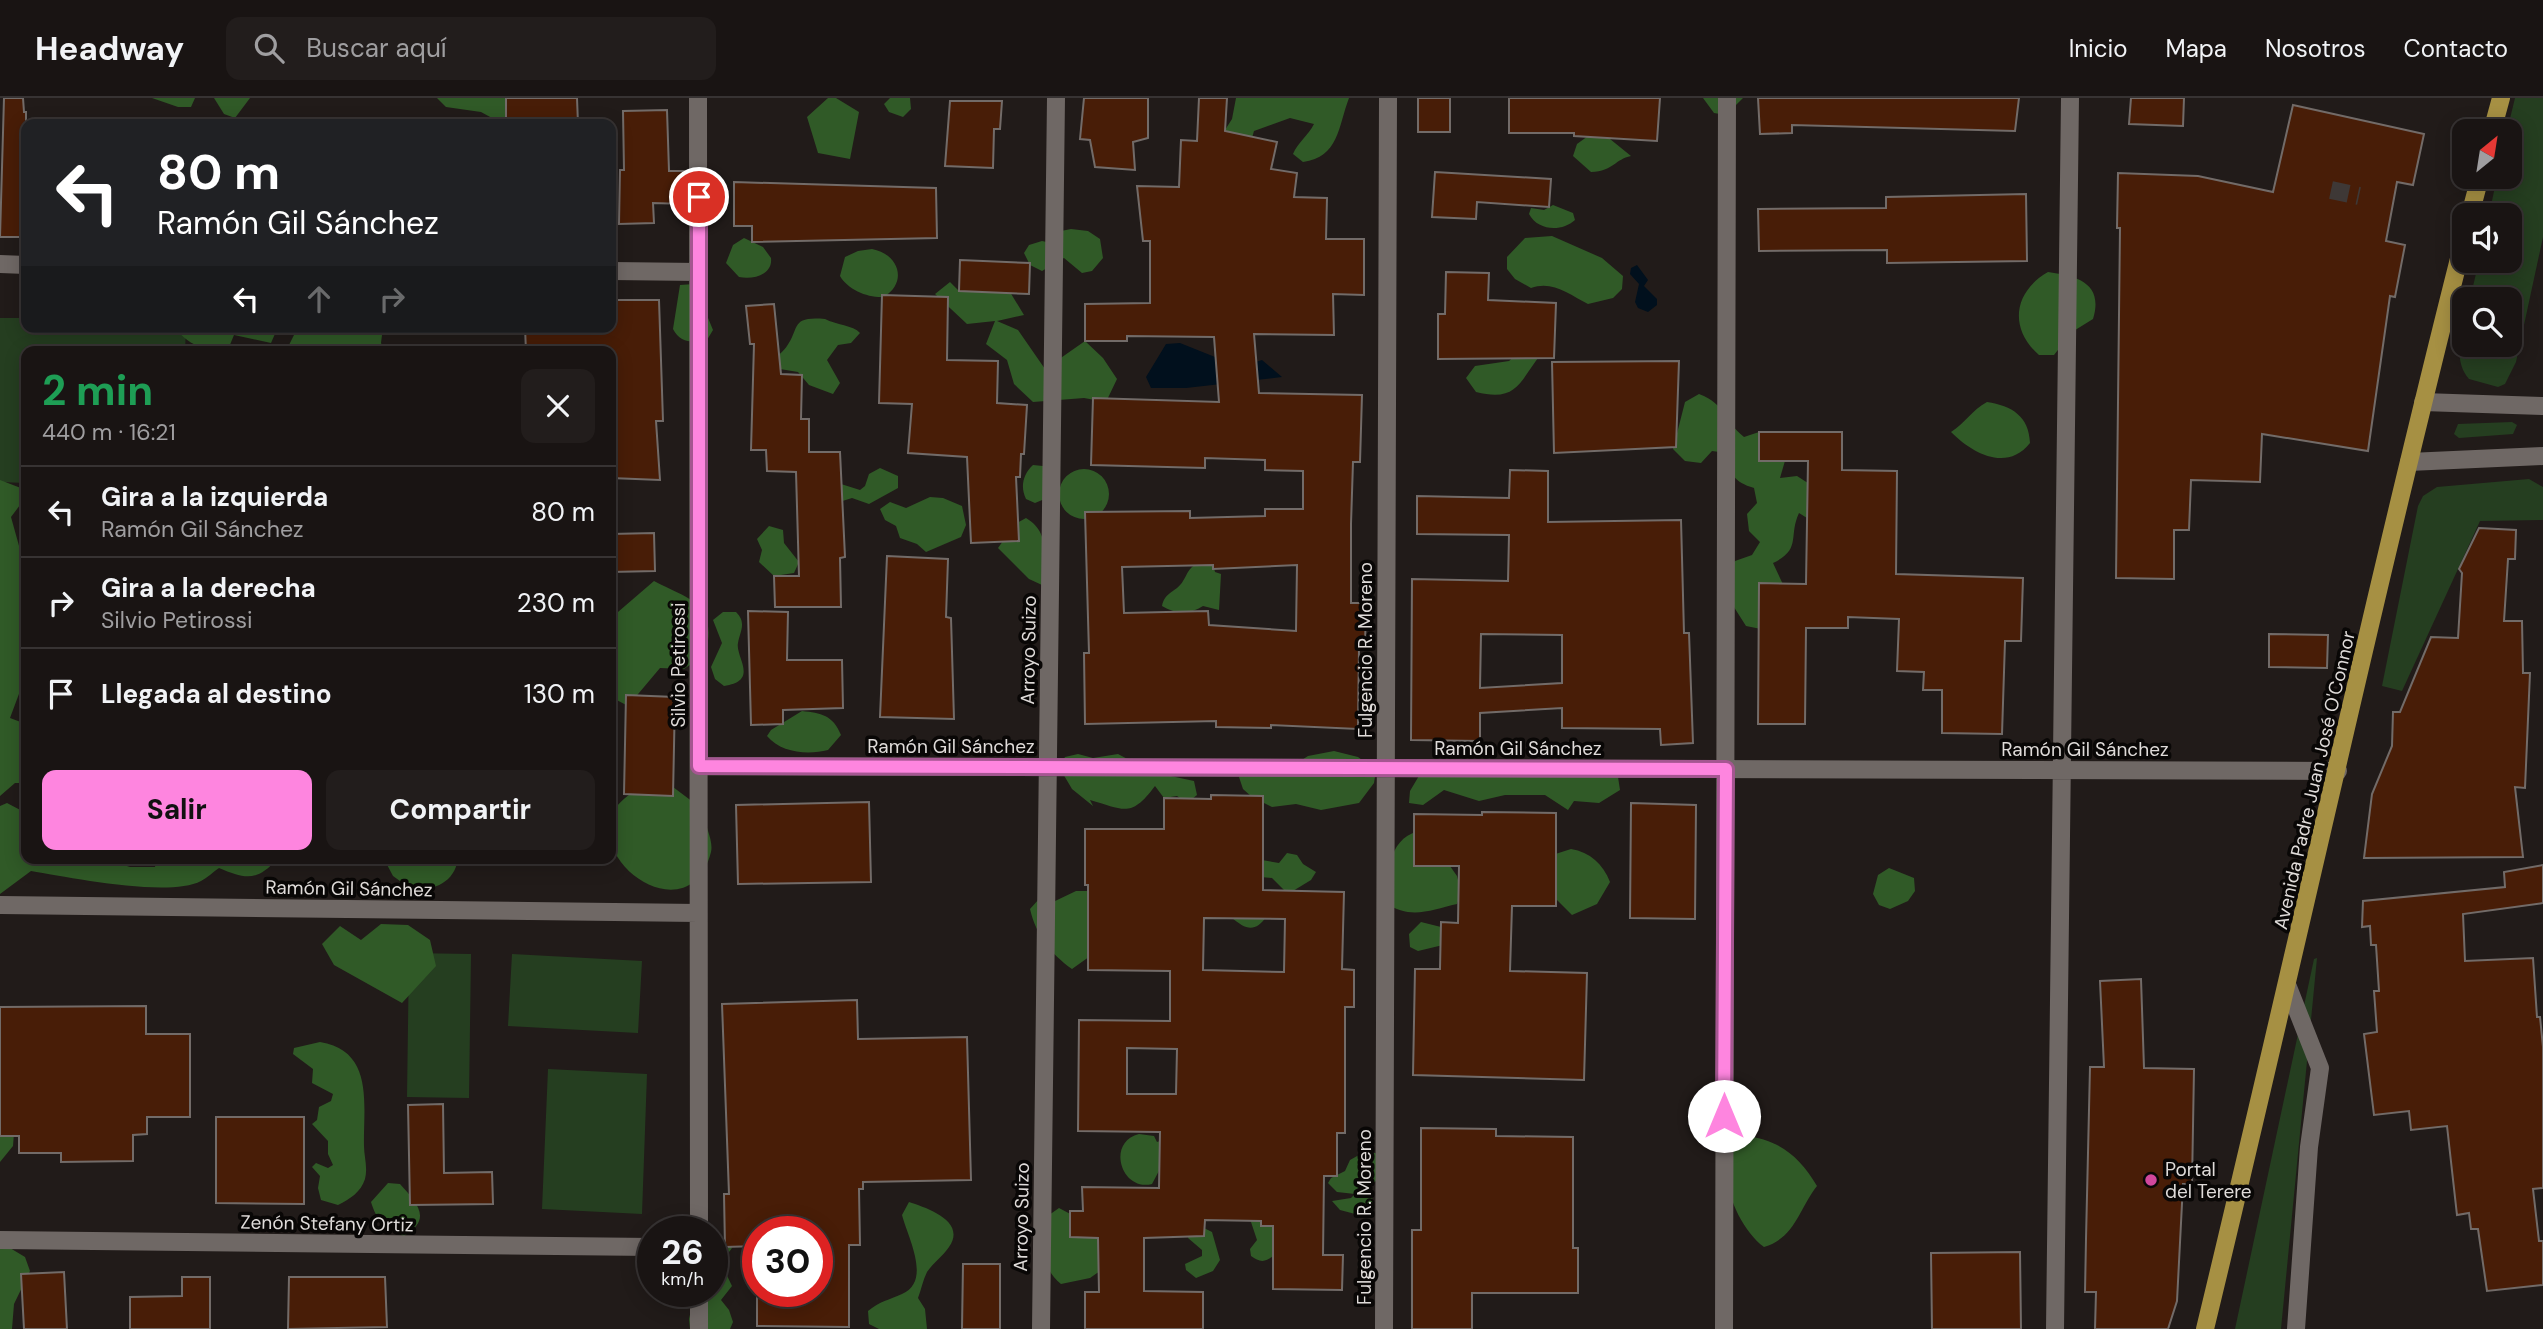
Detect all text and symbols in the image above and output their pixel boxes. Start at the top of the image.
search box [226,17,716,80]
text: Headway [35,27,184,70]
icon: search [250,29,288,67]
text: Buscar aquí [306,31,447,65]
text: Inicio [2069,33,2128,64]
text: Mapa [2166,33,2227,64]
text: Nosotros [2265,33,2366,64]
text: Contacto [2404,33,2508,64]
north arrow [2452,119,2522,189]
map controls [2452,119,2522,357]
text: 80 m [157,140,280,204]
icon: left [42,147,133,238]
pin [669,167,729,227]
icon: arrive [680,178,718,216]
text: Ramón Gil Sánchez [157,202,439,244]
button: sound [2452,203,2522,273]
icon: left [227,280,265,318]
icon: ahead [300,280,338,318]
icon: right [373,280,411,318]
button: search [2452,287,2522,357]
text: 2 min [42,363,153,418]
button: close [521,369,595,443]
text: 440 m · 16:21 [42,417,176,447]
text: Gira a la izquierda [101,480,328,514]
icon: left [42,493,80,531]
text: 80 m [531,495,595,529]
text: Ramón Gil Sánchez [101,514,304,544]
street label: Fulgencio R. Moreno [1353,562,1378,738]
text: Gira a la derecha [101,571,316,605]
icon: right [42,584,80,622]
text: 230 m [517,586,595,620]
street label: Arroyo Suizo [1015,595,1042,705]
street label: Silvio Petirossi [666,602,691,728]
text: Silvio Petirossi [101,605,253,635]
street label: Avenida Padre Juan José O'Connor [2268,628,2361,932]
icon: arrive [42,675,80,713]
text: Llegada al destino [101,677,332,711]
text: 130 m [524,677,595,711]
street label: Ramón Gil Sánchez [867,734,1035,759]
street label: Ramón Gil Sánchez [1434,736,1602,761]
street label: Ramón Gil Sánchez [2001,737,2169,762]
button: Salir [42,770,312,850]
button: Compartir [326,770,595,850]
street label: Ramón Gil Sánchez [265,875,433,902]
position arrow [1687,1079,1761,1153]
street label: Fulgencio R. Moreno [1352,1129,1377,1305]
place label: Portal del Terere [2165,1157,2252,1204]
street label: Arroyo Suizo [1008,1162,1035,1272]
marker: Portal del Terere [2143,1172,2159,1188]
street label: Zenón Stefany Ortiz [240,1209,414,1238]
speed limit sign: 30 [742,1216,833,1307]
text: 26 [661,1229,704,1275]
text: km/h [661,1267,704,1291]

